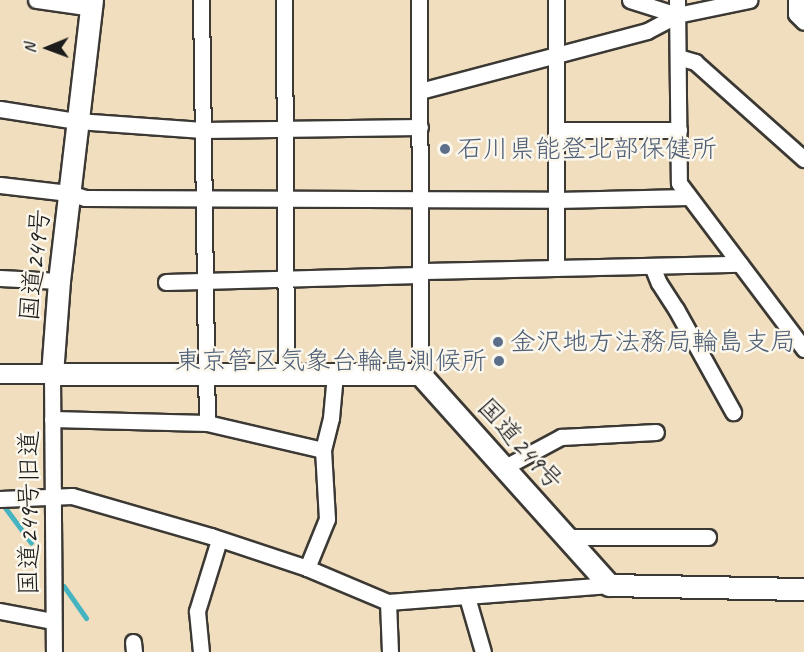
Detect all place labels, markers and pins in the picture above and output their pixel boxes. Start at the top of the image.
place label: 石川県能登北部保健所 [457,133,717,165]
marker: 石川県能登北部保健所 [438,142,452,156]
place label: 金沢地方法務局輪島支局 [510,326,796,358]
marker: 金沢地方法務局輪島支局 [491,335,505,349]
place label: 東京管区気象台輪島測候所 [175,345,487,377]
marker: 東京管区気象台輪島測候所 [492,354,506,368]

